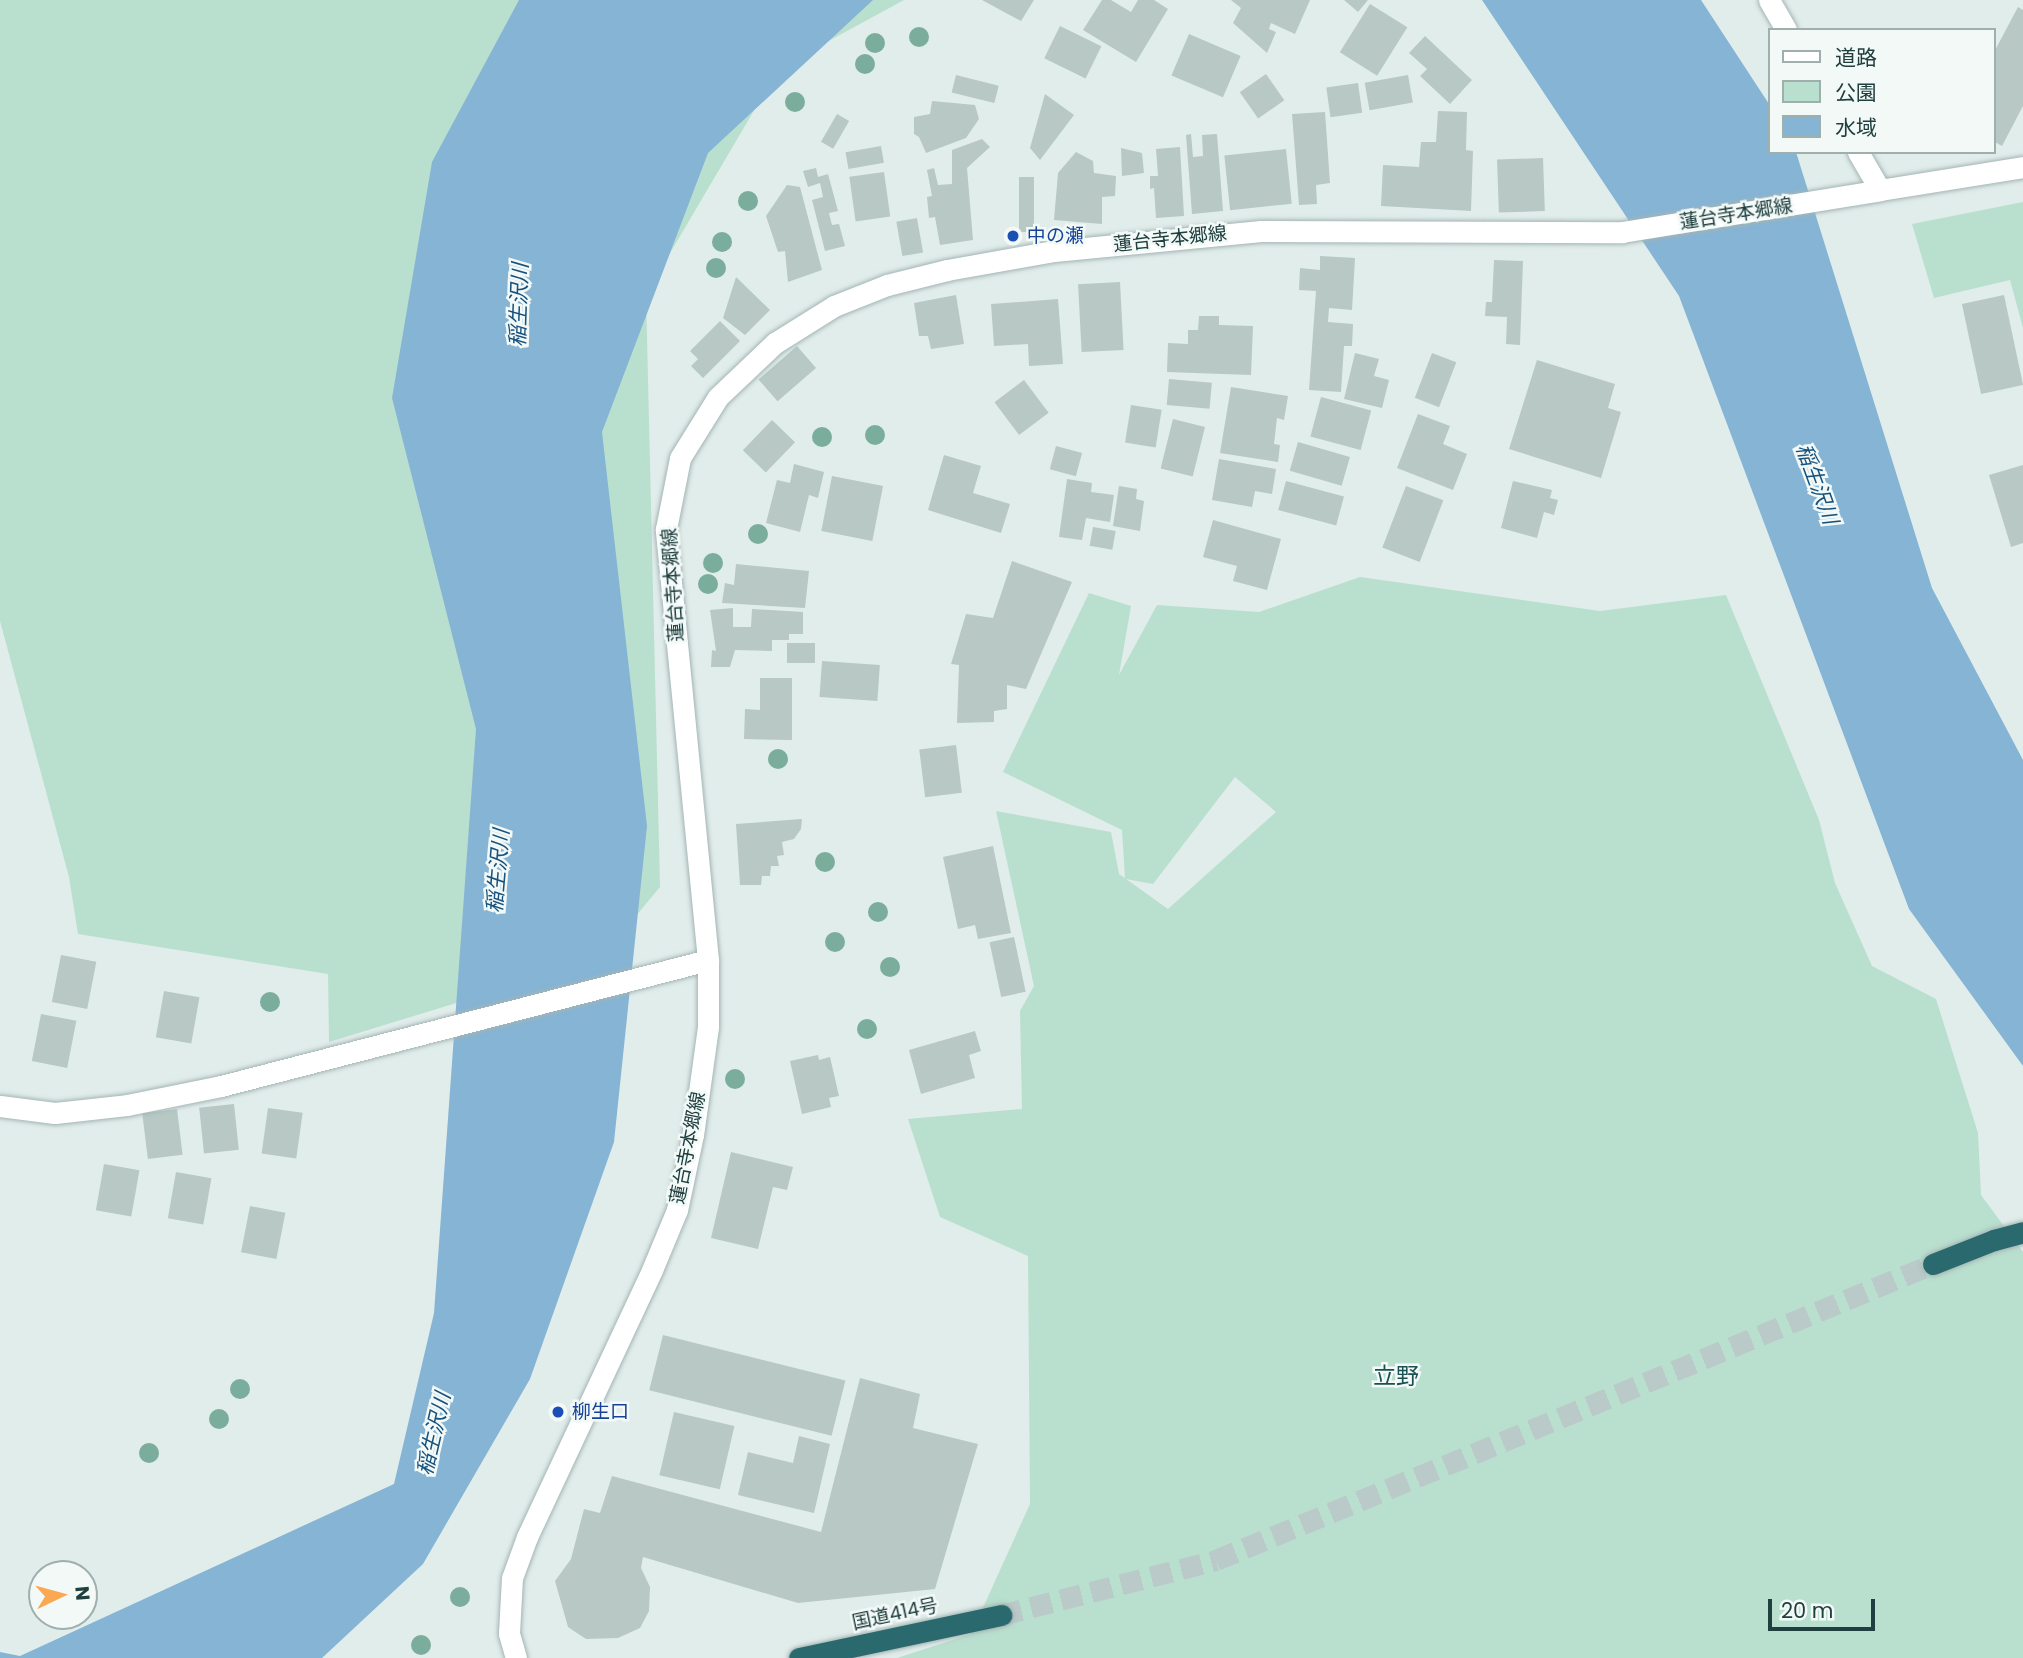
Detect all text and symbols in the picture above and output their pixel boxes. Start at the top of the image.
legend [1768,28,1995,154]
text: 道路 [1835,43,1877,72]
text: 公園 [1835,78,1877,107]
text: 水域 [1835,113,1877,142]
street label: 蓮台寺本郷線 [1678,194,1794,234]
street label: 蓮台寺本郷線 [1112,222,1228,256]
place label: 中の瀬 [1027,225,1084,247]
marker: 中の瀬 [1005,228,1021,244]
water label: 稲生沢川 [505,263,533,347]
water label: 稲生沢川 [1791,440,1843,528]
street label: 蓮台寺本郷線 [658,527,688,643]
water label: 稲生沢川 [482,828,514,914]
street label: 蓮台寺本郷線 [666,1090,710,1206]
district label: 立野 [1373,1362,1419,1390]
water label: 稲生沢川 [412,1390,456,1478]
place label: 柳生口 [572,1401,629,1423]
marker: 柳生口 [550,1404,566,1420]
north arrow [28,1560,98,1630]
scale bar [1771,1584,1878,1628]
text: N [68,1585,96,1602]
street label: 国道414号 [850,1594,940,1634]
text: 20 m [1781,1596,1834,1625]

